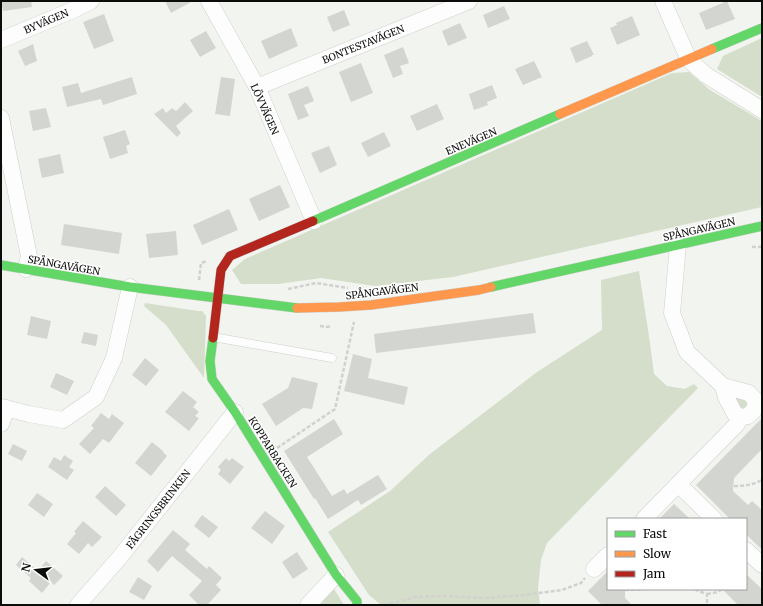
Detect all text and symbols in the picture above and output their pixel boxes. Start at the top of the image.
street label: BYVÄGEN [21,5,71,37]
street label: BONTESTAVÄGEN [320,21,406,67]
street label: LÖVVÄGEN [247,81,283,137]
street label: ENEVÄGEN [443,124,499,158]
street label: SPÅNGAVÄGEN [662,214,737,244]
street label: SPÅNGAVÄGEN [27,252,102,278]
street label: SPÅNGAVÄGEN [345,280,420,302]
street label: KOPPARBACKEN [245,414,300,490]
street label: FÄGRINGSBRINKEN [123,466,194,552]
legend [607,518,747,590]
text: Fast [643,526,667,541]
text: Slow [643,546,672,561]
north arrow [16,550,56,590]
text: N [18,561,34,573]
text: Jam [642,566,666,581]

